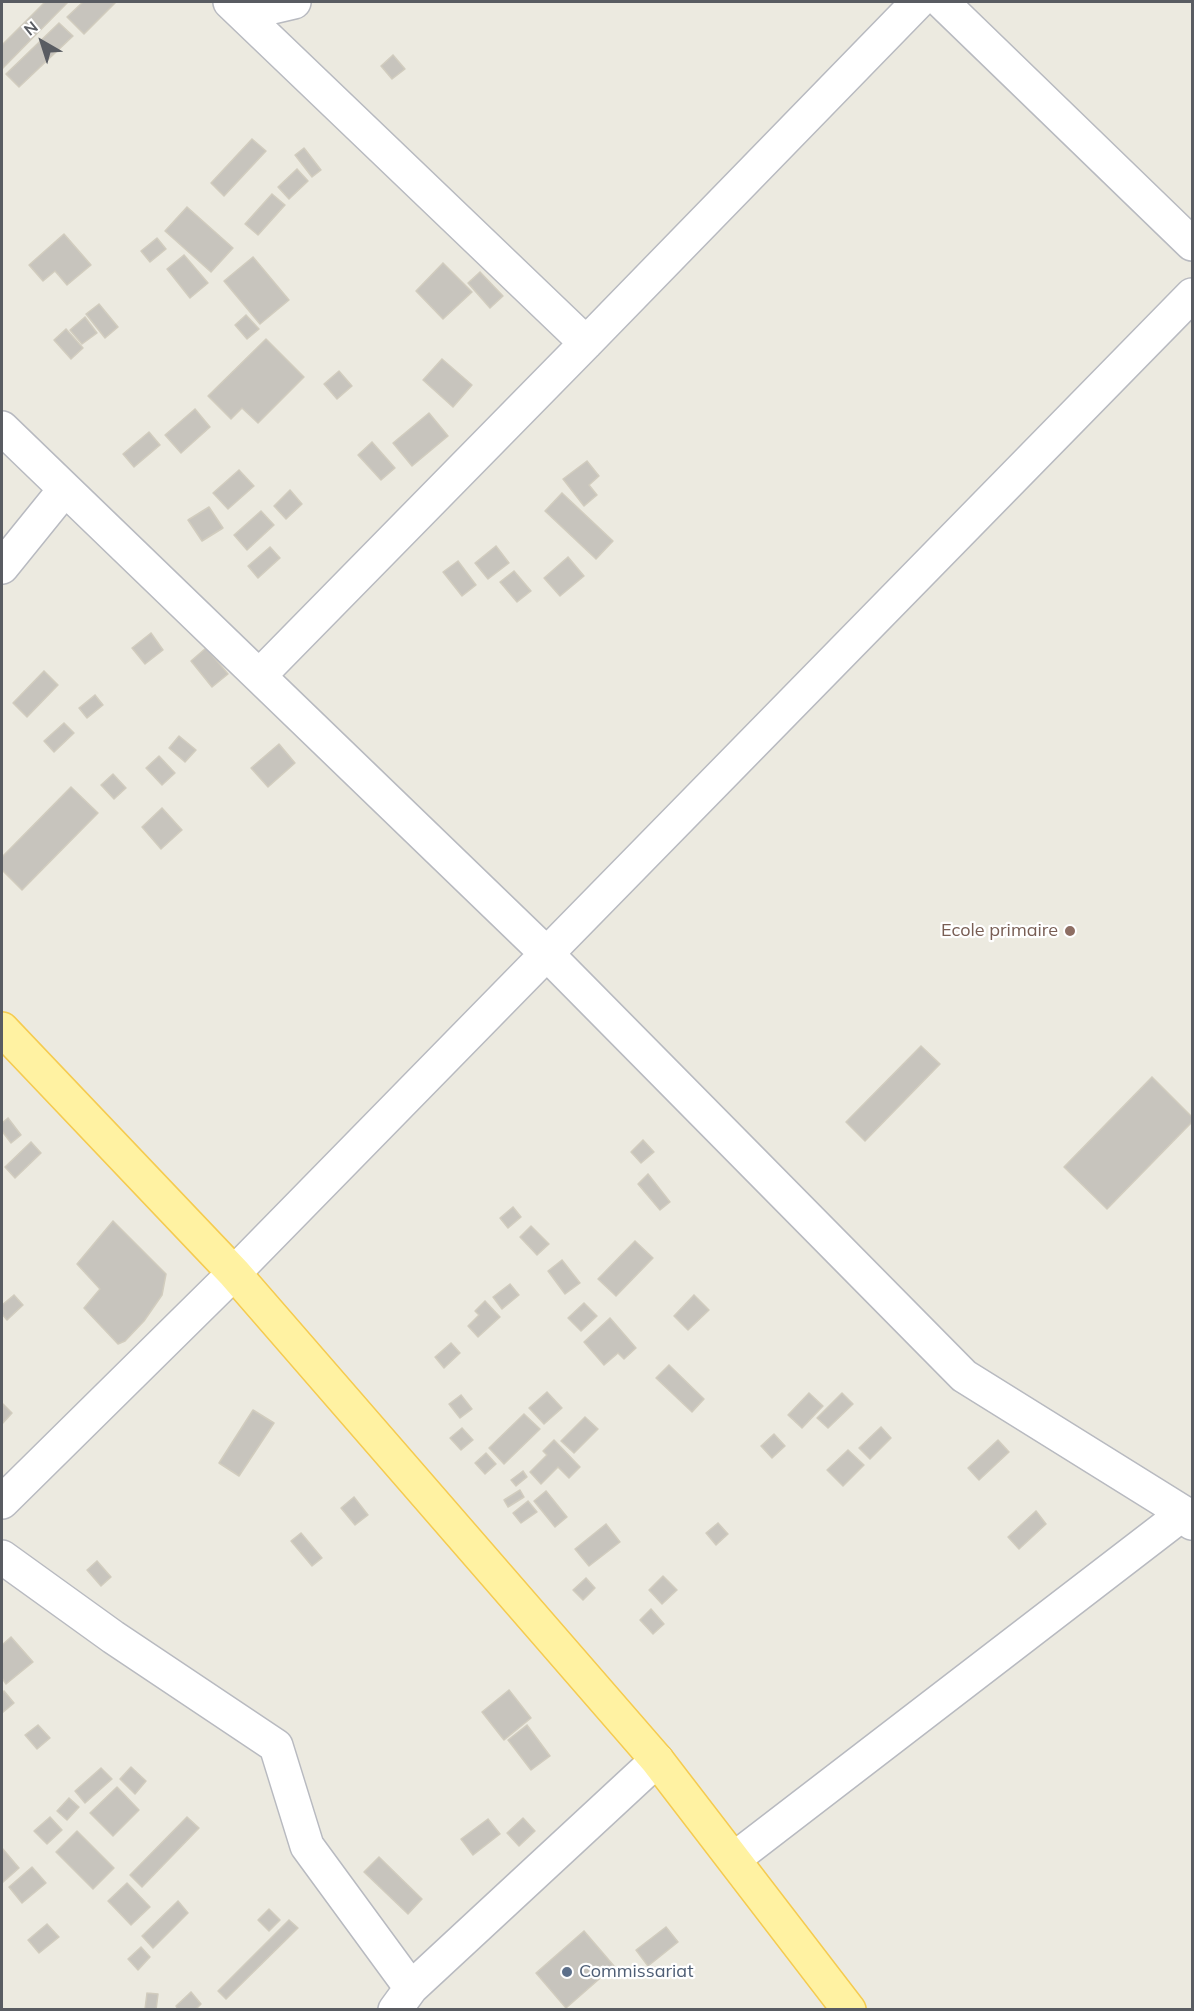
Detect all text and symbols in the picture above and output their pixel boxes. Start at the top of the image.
north arrow [12,12,72,72]
text: N [20,16,42,40]
place label: Ecole primaire [941,920,1058,942]
marker: Ecole primaire [1063,924,1077,938]
place label: Commissariat [579,1961,693,1983]
marker: Commissariat [560,1965,574,1979]

